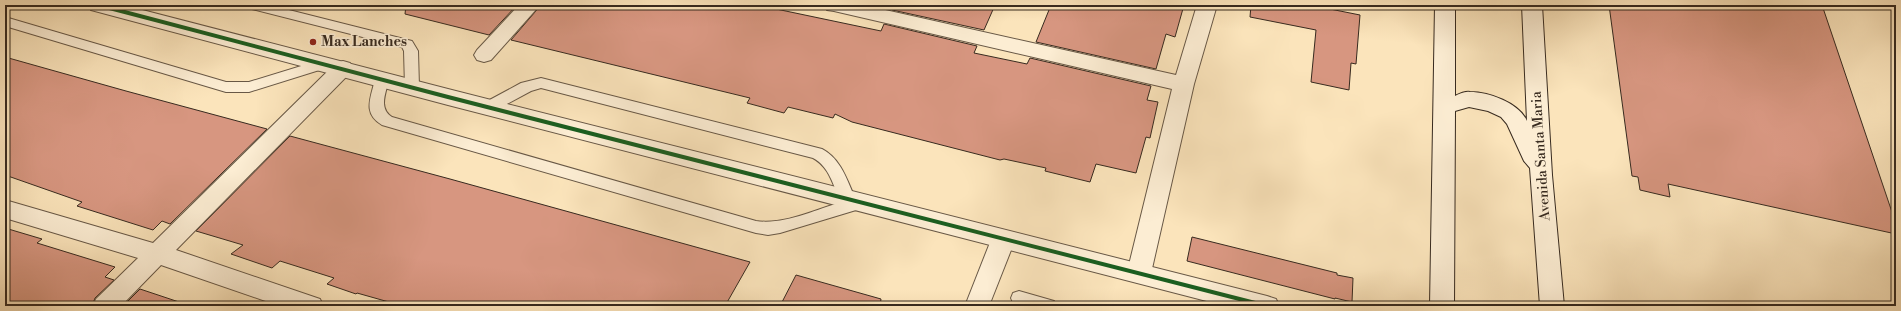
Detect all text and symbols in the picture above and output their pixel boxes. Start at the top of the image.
place label: Max Lanches [321,33,407,51]
marker: Max Lanches [308,37,318,47]
street label: Avenida Santa Maria [1527,90,1555,222]

